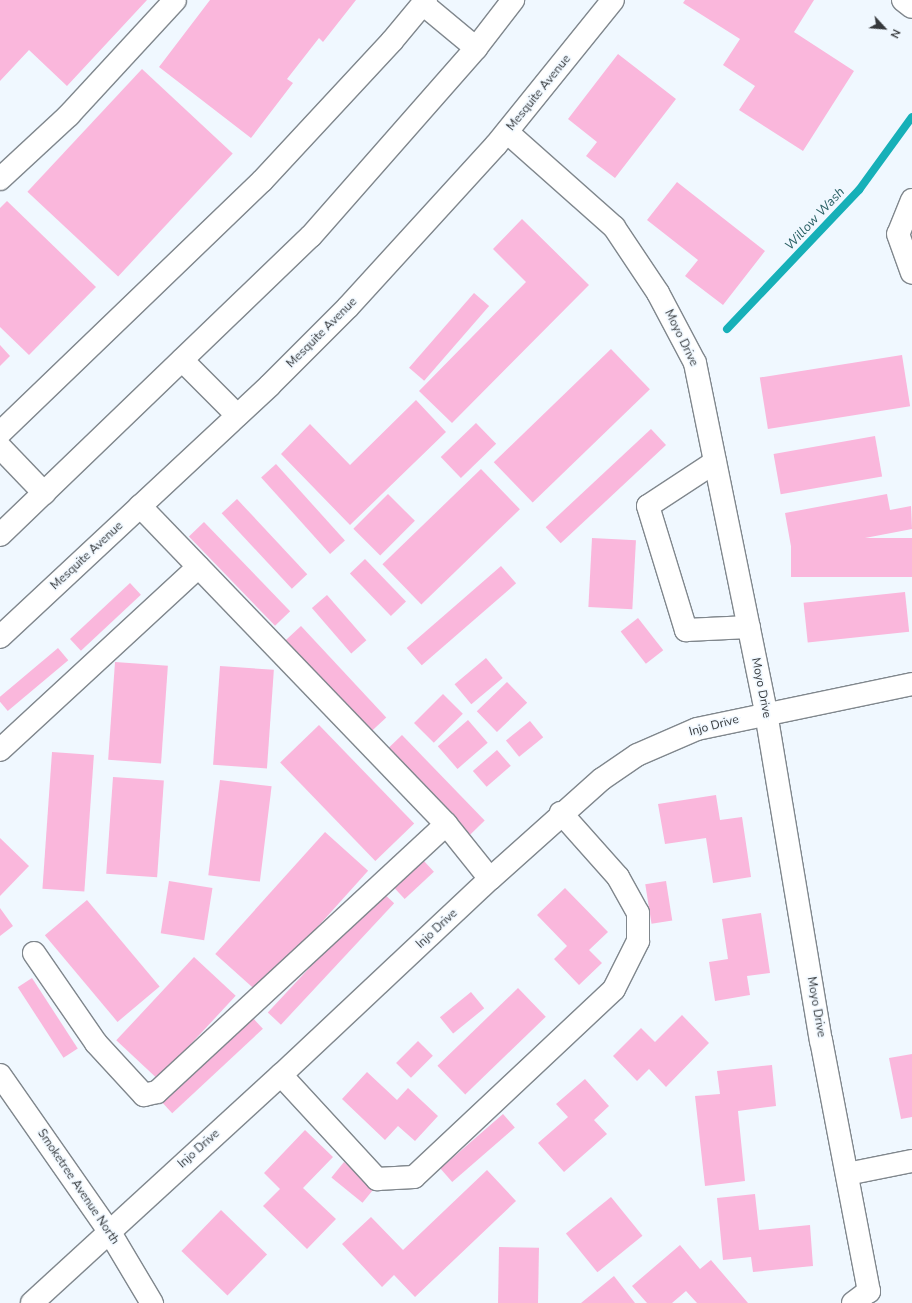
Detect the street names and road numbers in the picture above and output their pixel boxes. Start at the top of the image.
street label: Mesquite Avenue [504,52,574,134]
street label: Mesquite Avenue [284,295,360,371]
street label: Moyo Drive [661,307,701,369]
street label: Mesquite Avenue [48,519,126,593]
street label: Moyo Drive [748,657,774,719]
street label: Injo Drive [688,712,740,740]
street label: Injo Drive [413,906,461,952]
street label: Moyo Drive [804,976,828,1038]
street label: Smoketree Avenue North [34,1127,122,1247]
street label: Injo Drive [175,1127,223,1171]

